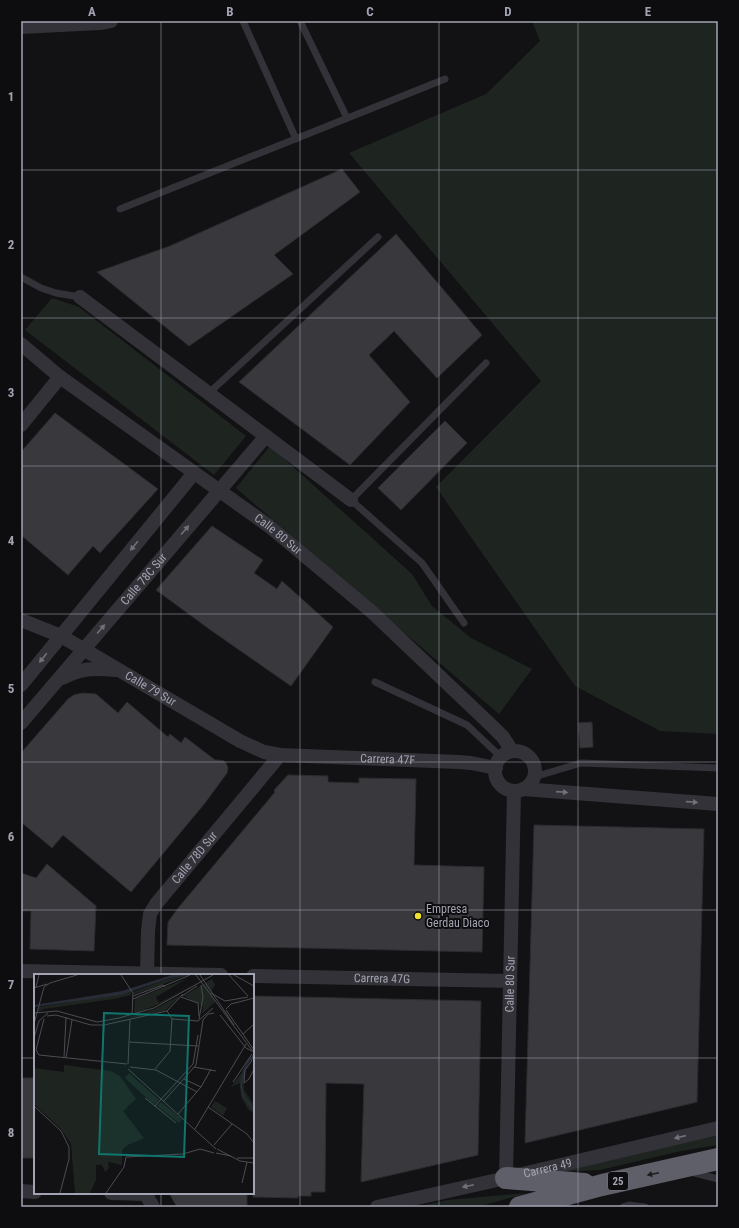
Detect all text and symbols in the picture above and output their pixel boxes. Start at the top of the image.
text: A [88,4,96,19]
text: B [226,4,234,19]
text: C [366,4,374,19]
text: D [504,4,512,19]
text: E [645,4,652,19]
text: 1 [8,89,14,104]
text: 2 [8,237,15,252]
text: 3 [8,385,14,400]
street label: Calle 80 Sur [252,511,305,558]
one-way arrow [181,525,190,536]
text: 4 [8,533,15,548]
one-way arrow [130,541,139,552]
street label: Calle 78C Sur [118,550,170,608]
one-way arrow [96,624,105,634]
one-way arrow [39,652,48,663]
street label: Calle 79 Sur [123,668,179,709]
text: 5 [8,681,15,696]
street label: Carrera 47F [360,751,416,767]
one-way arrow [556,789,568,796]
one-way arrow [686,798,698,805]
text: 6 [8,829,15,844]
street label: Calle 78D Sur [169,829,220,887]
place label: Empresa Gerdau Diaco [426,902,489,930]
marker: Empresa Gerdau Diaco [413,911,423,921]
street label: Calle 80 Sur [502,955,518,1013]
street label: Carrera 47G [354,971,410,986]
inset map [34,974,254,1194]
text: 7 [8,977,15,992]
text: 8 [8,1125,14,1140]
one-way arrow [674,1134,686,1140]
street label: Carrera 49 [522,1156,573,1181]
one-way arrow [646,1171,659,1177]
road number: 25 [608,1172,628,1190]
one-way arrow [462,1184,474,1190]

